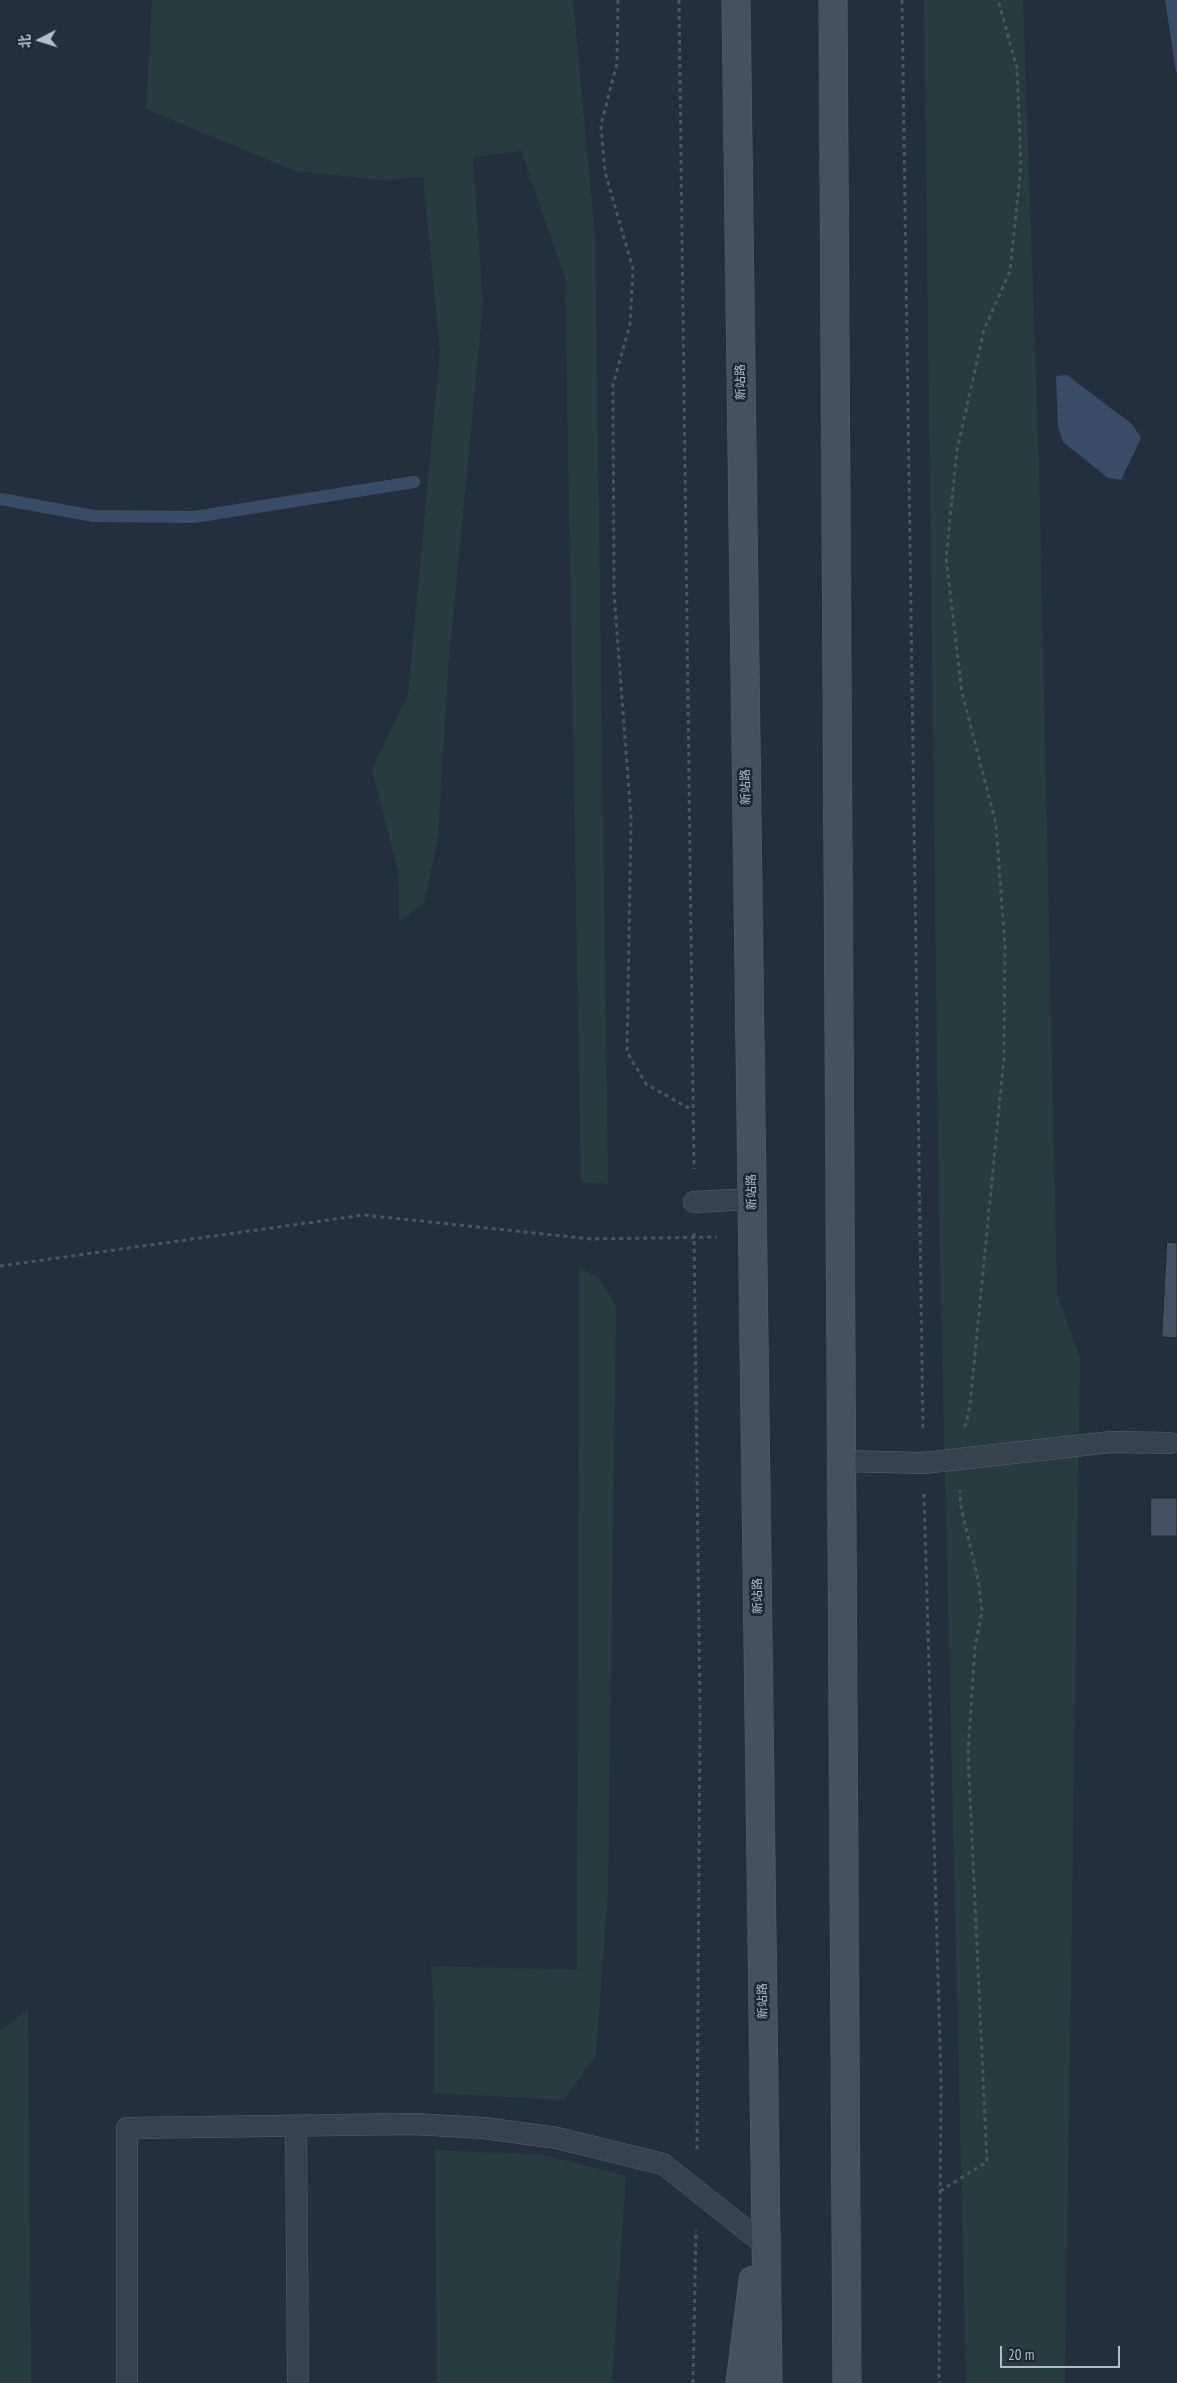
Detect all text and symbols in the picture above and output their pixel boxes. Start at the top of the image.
north arrow [15,15,65,65]
text: 北 [15,34,35,49]
street label: 新站路 [733,364,749,400]
street label: 新站路 [738,769,754,805]
street label: 新站路 [744,1174,760,1210]
street label: 新站路 [750,1578,766,1614]
street label: 新站路 [755,1983,771,2019]
scale bar [1002,2336,1122,2368]
text: 20 m [1008,2345,1034,2364]

